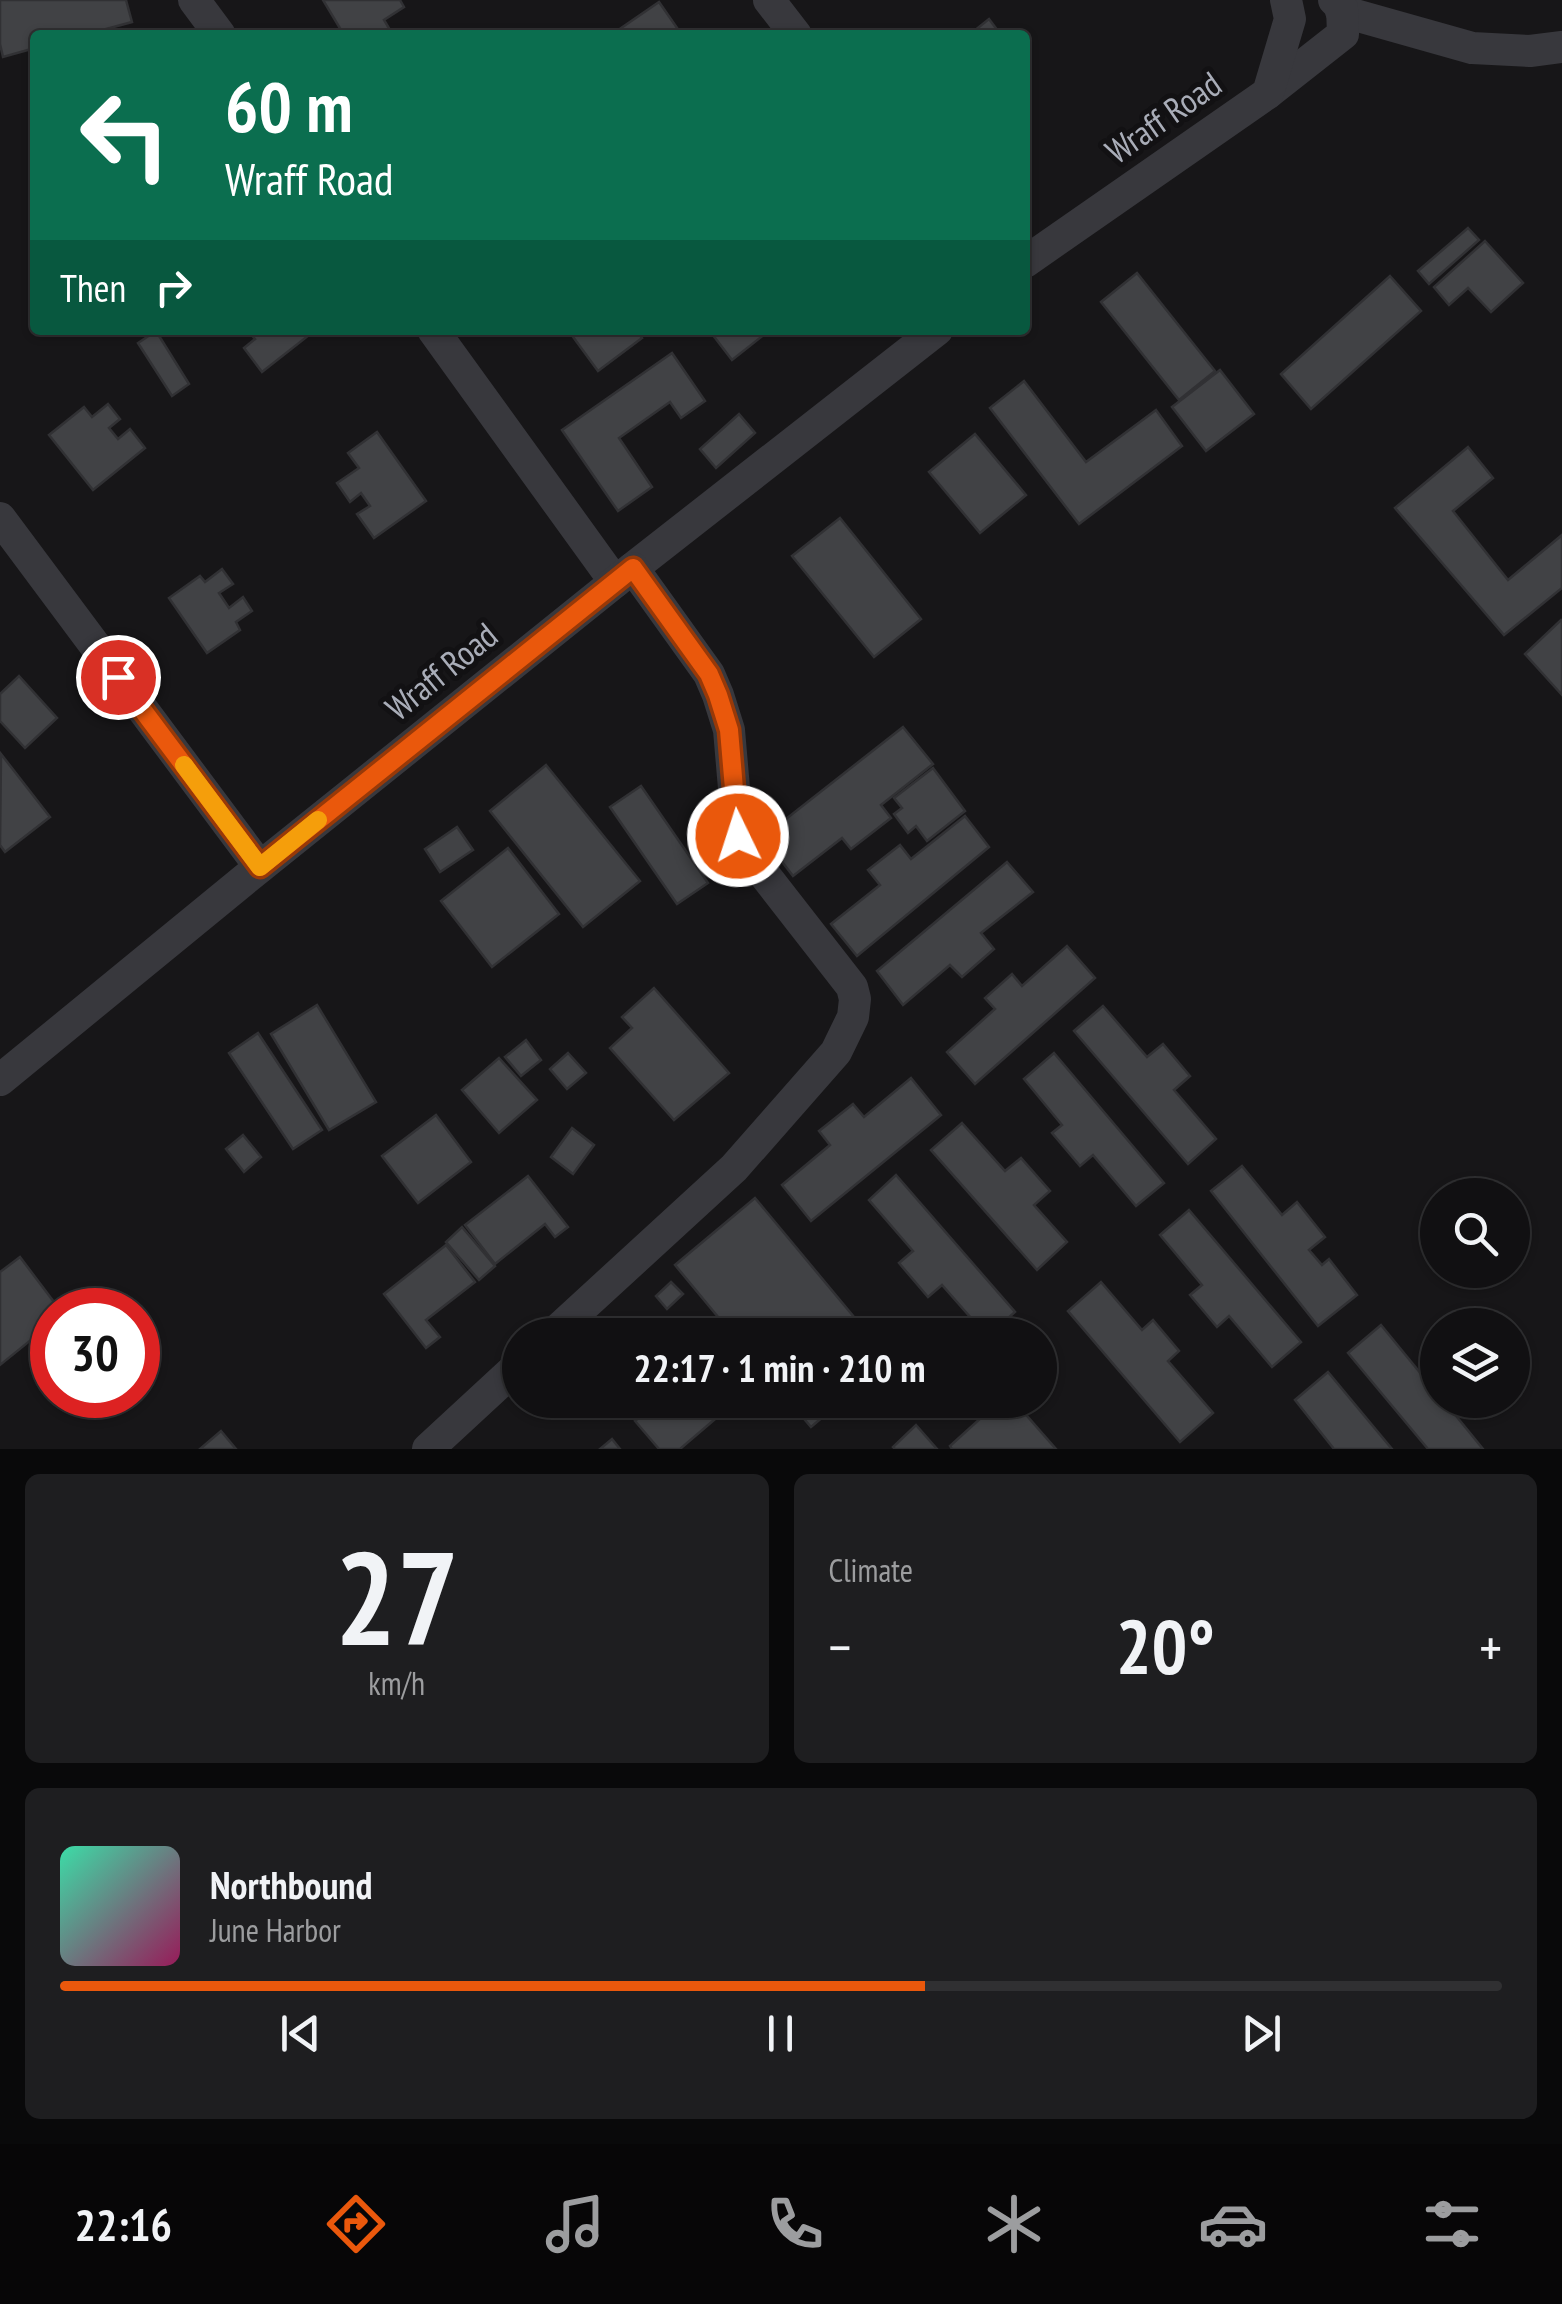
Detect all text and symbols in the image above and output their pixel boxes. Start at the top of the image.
text: 60 m [225,61,353,151]
street label: Wraff Road [1096,61,1230,173]
icon: left [60,70,190,200]
text: Wraff Road [225,149,393,207]
icon: right [146,260,201,315]
text: Then [60,263,126,312]
street label: Wraff Road [376,612,506,730]
pin [76,635,161,720]
icon: arrive [91,650,146,705]
position arrow [686,784,790,888]
map controls [1420,1178,1530,1418]
button: search [1420,1178,1530,1288]
speed limit sign: 30 [30,1288,160,1418]
button: layers [1420,1308,1530,1418]
text: 22:17 · 1 min · 210 m [633,1343,926,1392]
text: 27 [335,1513,459,1681]
text: Climate [829,1549,913,1591]
text: 20° [1116,1598,1215,1695]
text: − [829,1611,851,1682]
text: + [1479,1611,1502,1682]
text: km/h [368,1662,425,1704]
text: Northbound [210,1860,372,1909]
text: June Harbor [210,1909,341,1951]
icon: previous [273,2006,328,2061]
icon: pause [753,2006,808,2061]
icon: next [1234,2006,1289,2061]
icon: directions [321,2189,391,2259]
icon: music [540,2189,610,2259]
icon: phone [760,2189,830,2259]
icon: climate [979,2189,1049,2259]
icon: car [1198,2189,1268,2259]
icon: filters [1417,2189,1487,2259]
text: 22:16 [75,2195,172,2253]

